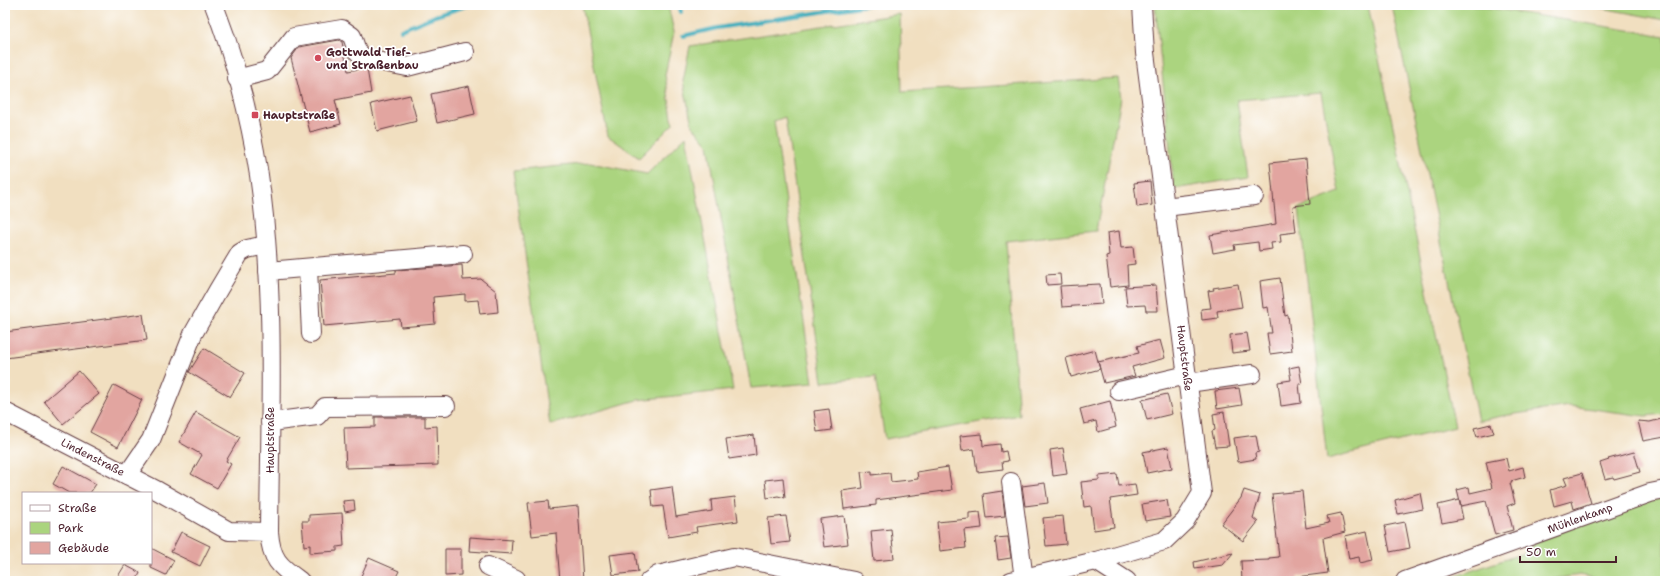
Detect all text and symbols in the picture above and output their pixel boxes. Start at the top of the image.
place label: Gottwald Tief- und Straßenbau [326,45,419,73]
marker: Gottwald Tief- und Straßenbau [313,53,323,63]
place label: Hauptstraße [263,108,336,123]
marker: Hauptstraße [250,110,260,120]
street label: Hauptstraße [1173,324,1196,392]
street label: Hauptstraße [263,407,278,473]
street label: Lindenstraße [58,435,127,480]
legend [22,492,152,564]
text: Straße [58,500,97,516]
street label: Mühlenkamp [1546,500,1615,537]
text: Park [58,520,84,536]
scale bar [1520,538,1616,564]
text: Gebäude [58,540,109,556]
text: 50 m [1526,544,1556,560]

